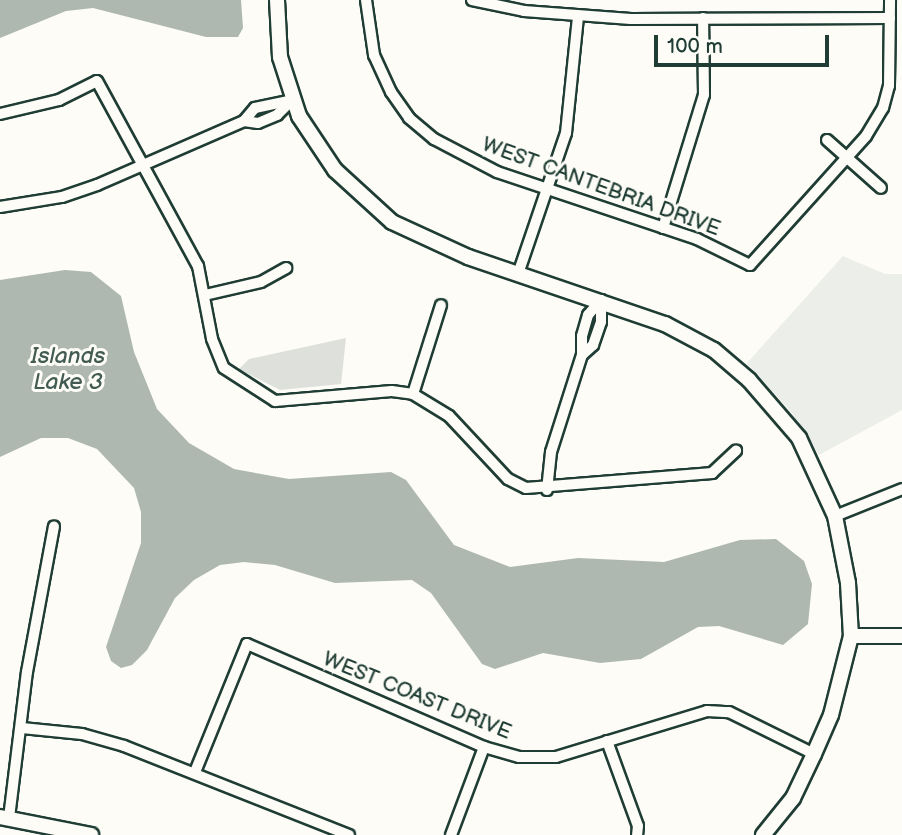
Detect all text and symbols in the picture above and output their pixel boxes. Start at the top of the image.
scale bar [657,21,832,65]
text: 100 m [667,34,723,59]
street label: WEST CANTEBRIA DRIVE [479,132,723,242]
water label: Islands Lake 3 [31,342,105,396]
street label: WEST COAST DRIVE [319,647,515,745]

